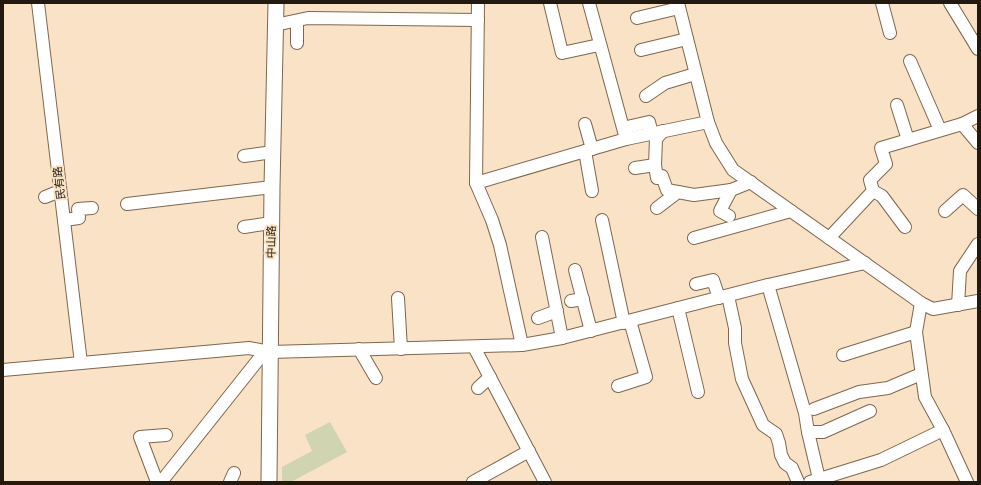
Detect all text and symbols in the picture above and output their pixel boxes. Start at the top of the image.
street label: 民有路 [51,166,68,200]
street label: 中山路 [265,225,278,259]

